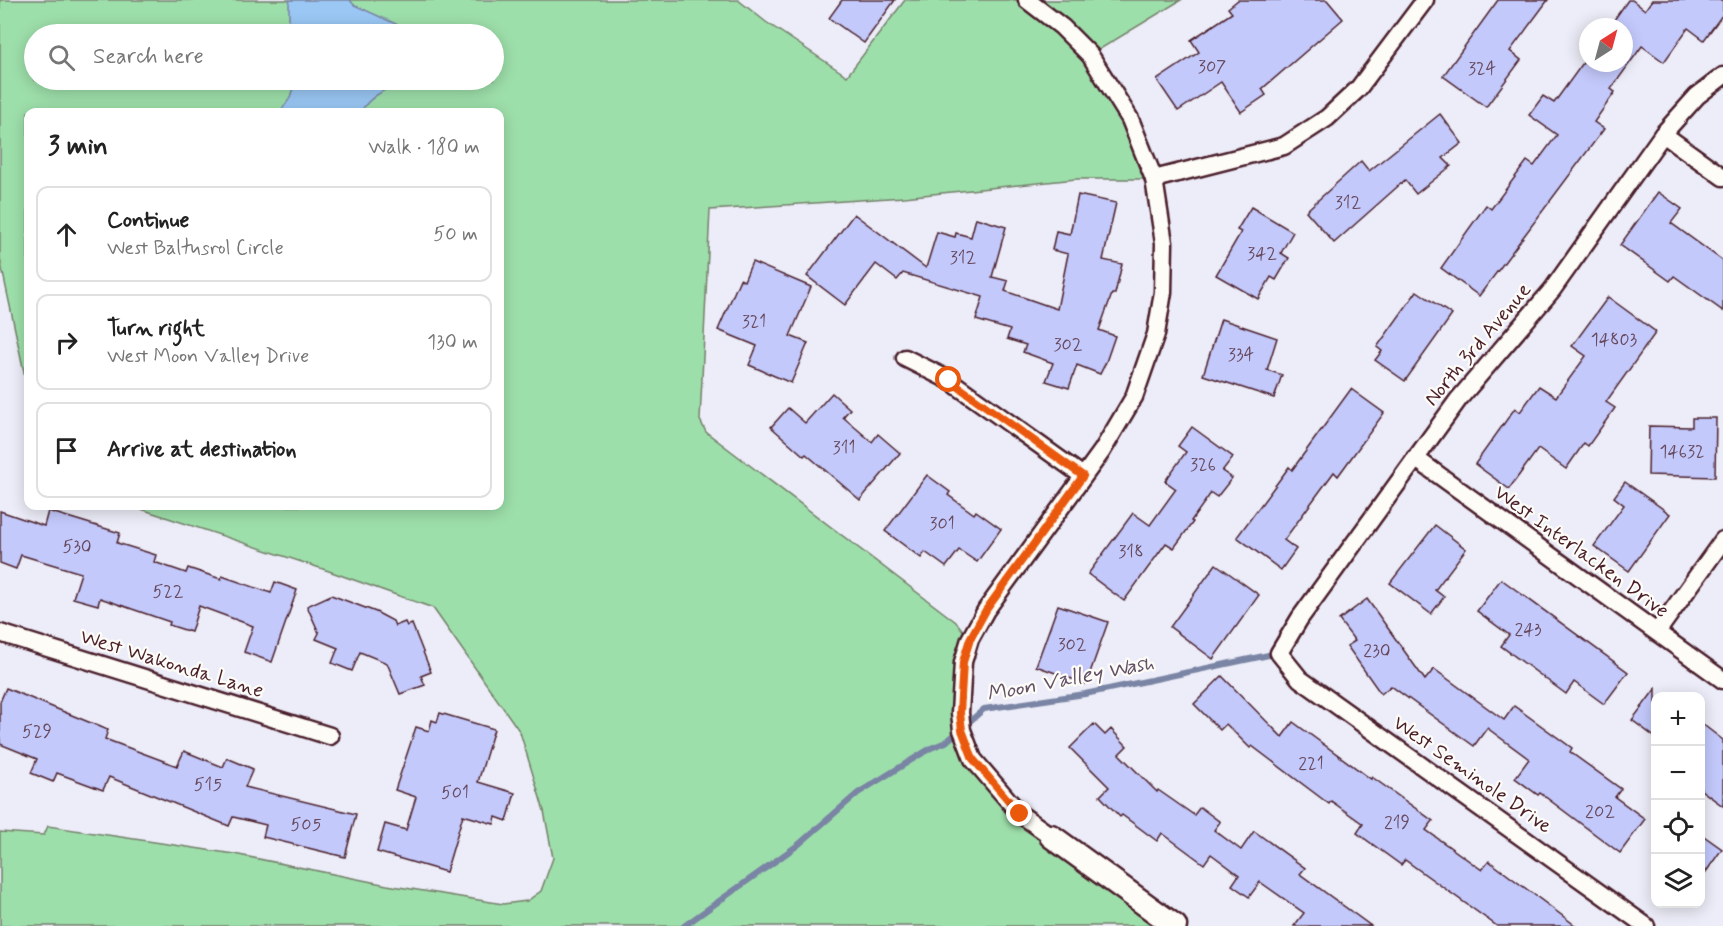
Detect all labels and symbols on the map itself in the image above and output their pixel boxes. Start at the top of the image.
north arrow [1579,18,1633,72]
house number: 307 [1198,55,1226,79]
house number: 324 [1468,57,1497,81]
house number: 312 [1335,191,1362,215]
house number: 342 [1247,242,1277,266]
house number: 312 [950,246,977,270]
street label: North 3rd Avenue [1418,277,1538,412]
house number: 321 [742,310,766,334]
house number: 14803 [1591,328,1638,352]
house number: 302 [1053,333,1083,357]
house number: 334 [1228,343,1255,367]
route start [935,366,961,392]
house number: 311 [833,436,855,460]
house number: 14632 [1659,440,1705,464]
house number: 326 [1190,453,1216,477]
street label: West Interlacken Drive [1488,479,1675,625]
house number: 301 [929,512,955,536]
house number: 530 [62,535,92,559]
house number: 318 [1118,540,1144,564]
house number: 522 [152,580,184,604]
house number: 243 [1514,618,1542,642]
street label: West Wakonda Lane [77,623,267,705]
house number: 302 [1057,633,1087,657]
house number: 230 [1363,639,1391,663]
water label: Moon Valley Wash [984,649,1157,709]
street label: West Seminole Drive [1387,709,1558,840]
house number: 529 [22,720,52,744]
house number: 221 [1298,752,1324,776]
house number: 515 [194,773,222,797]
house number: 501 [441,781,469,805]
route end [1006,800,1032,826]
house number: 202 [1585,800,1615,824]
house number: 219 [1384,811,1410,835]
house number: 505 [290,813,322,837]

